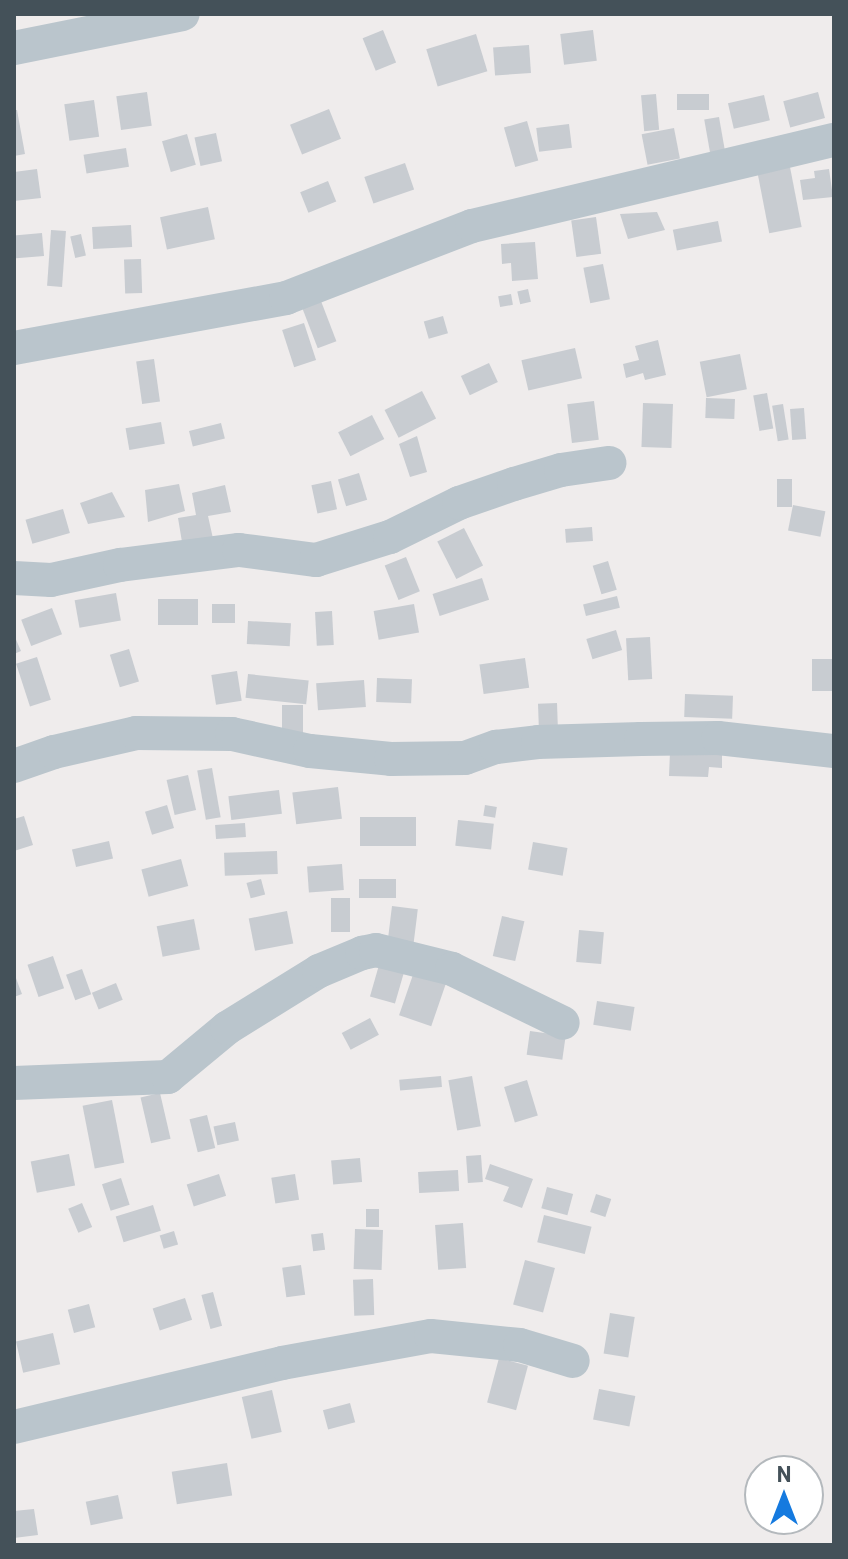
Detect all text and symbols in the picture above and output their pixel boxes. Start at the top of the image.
north arrow [744,1455,824,1535]
text: N [777,1460,791,1486]

